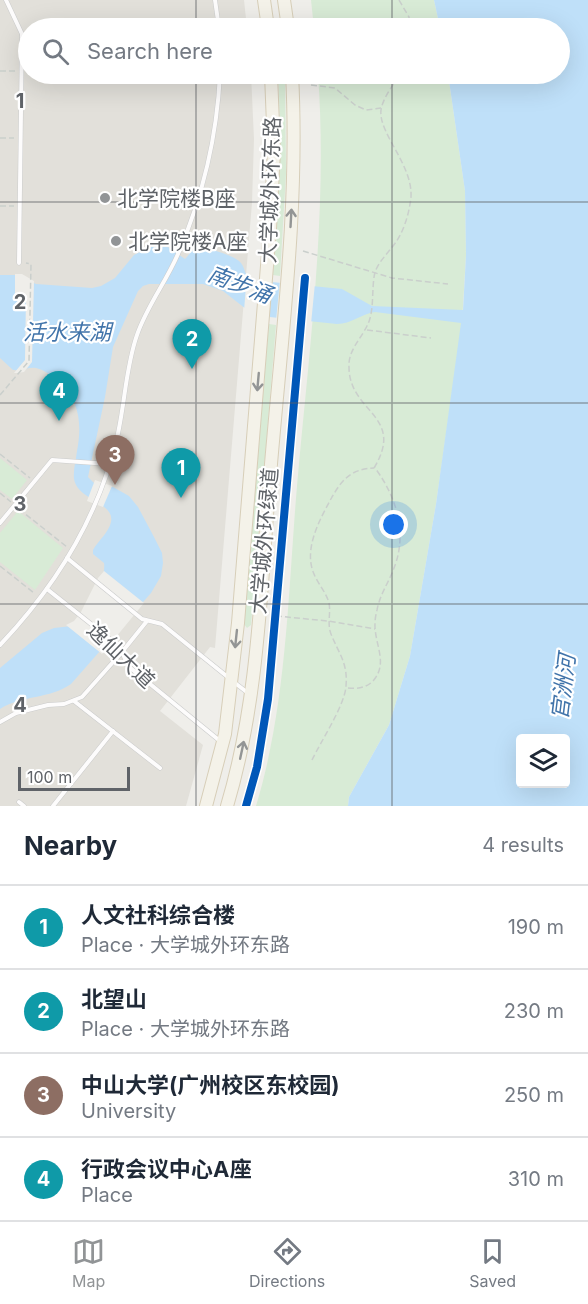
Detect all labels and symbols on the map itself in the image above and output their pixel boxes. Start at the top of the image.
text: 1 [16,89,24,113]
street label: 大学城外环东路 [255,116,285,264]
place label: 北学院楼B座 [117,186,236,211]
marker: 北学院楼B座 [98,191,112,205]
one-way arrow [286,209,297,229]
place label: 北学院楼A座 [128,229,248,254]
marker: 北学院楼A座 [109,234,123,248]
water label: 南步涌 [205,260,278,309]
text: 2 [14,290,26,314]
water label: 活水来湖 [23,319,114,345]
pin: 2 [172,320,212,369]
pin: 4 [40,372,78,421]
one-way arrow [252,372,263,392]
pin: 3 [96,436,134,485]
pin: 1 [162,448,201,498]
street label: 大学城外环绿道 [245,467,283,615]
text: 3 [14,492,26,516]
your location [379,510,408,539]
street label: 逸仙大道 [82,617,160,693]
one-way arrow [230,629,241,649]
water label: 官洲河 [546,649,580,721]
text: 4 [13,693,27,717]
one-way arrow [237,740,248,760]
scale bar [18,764,130,792]

